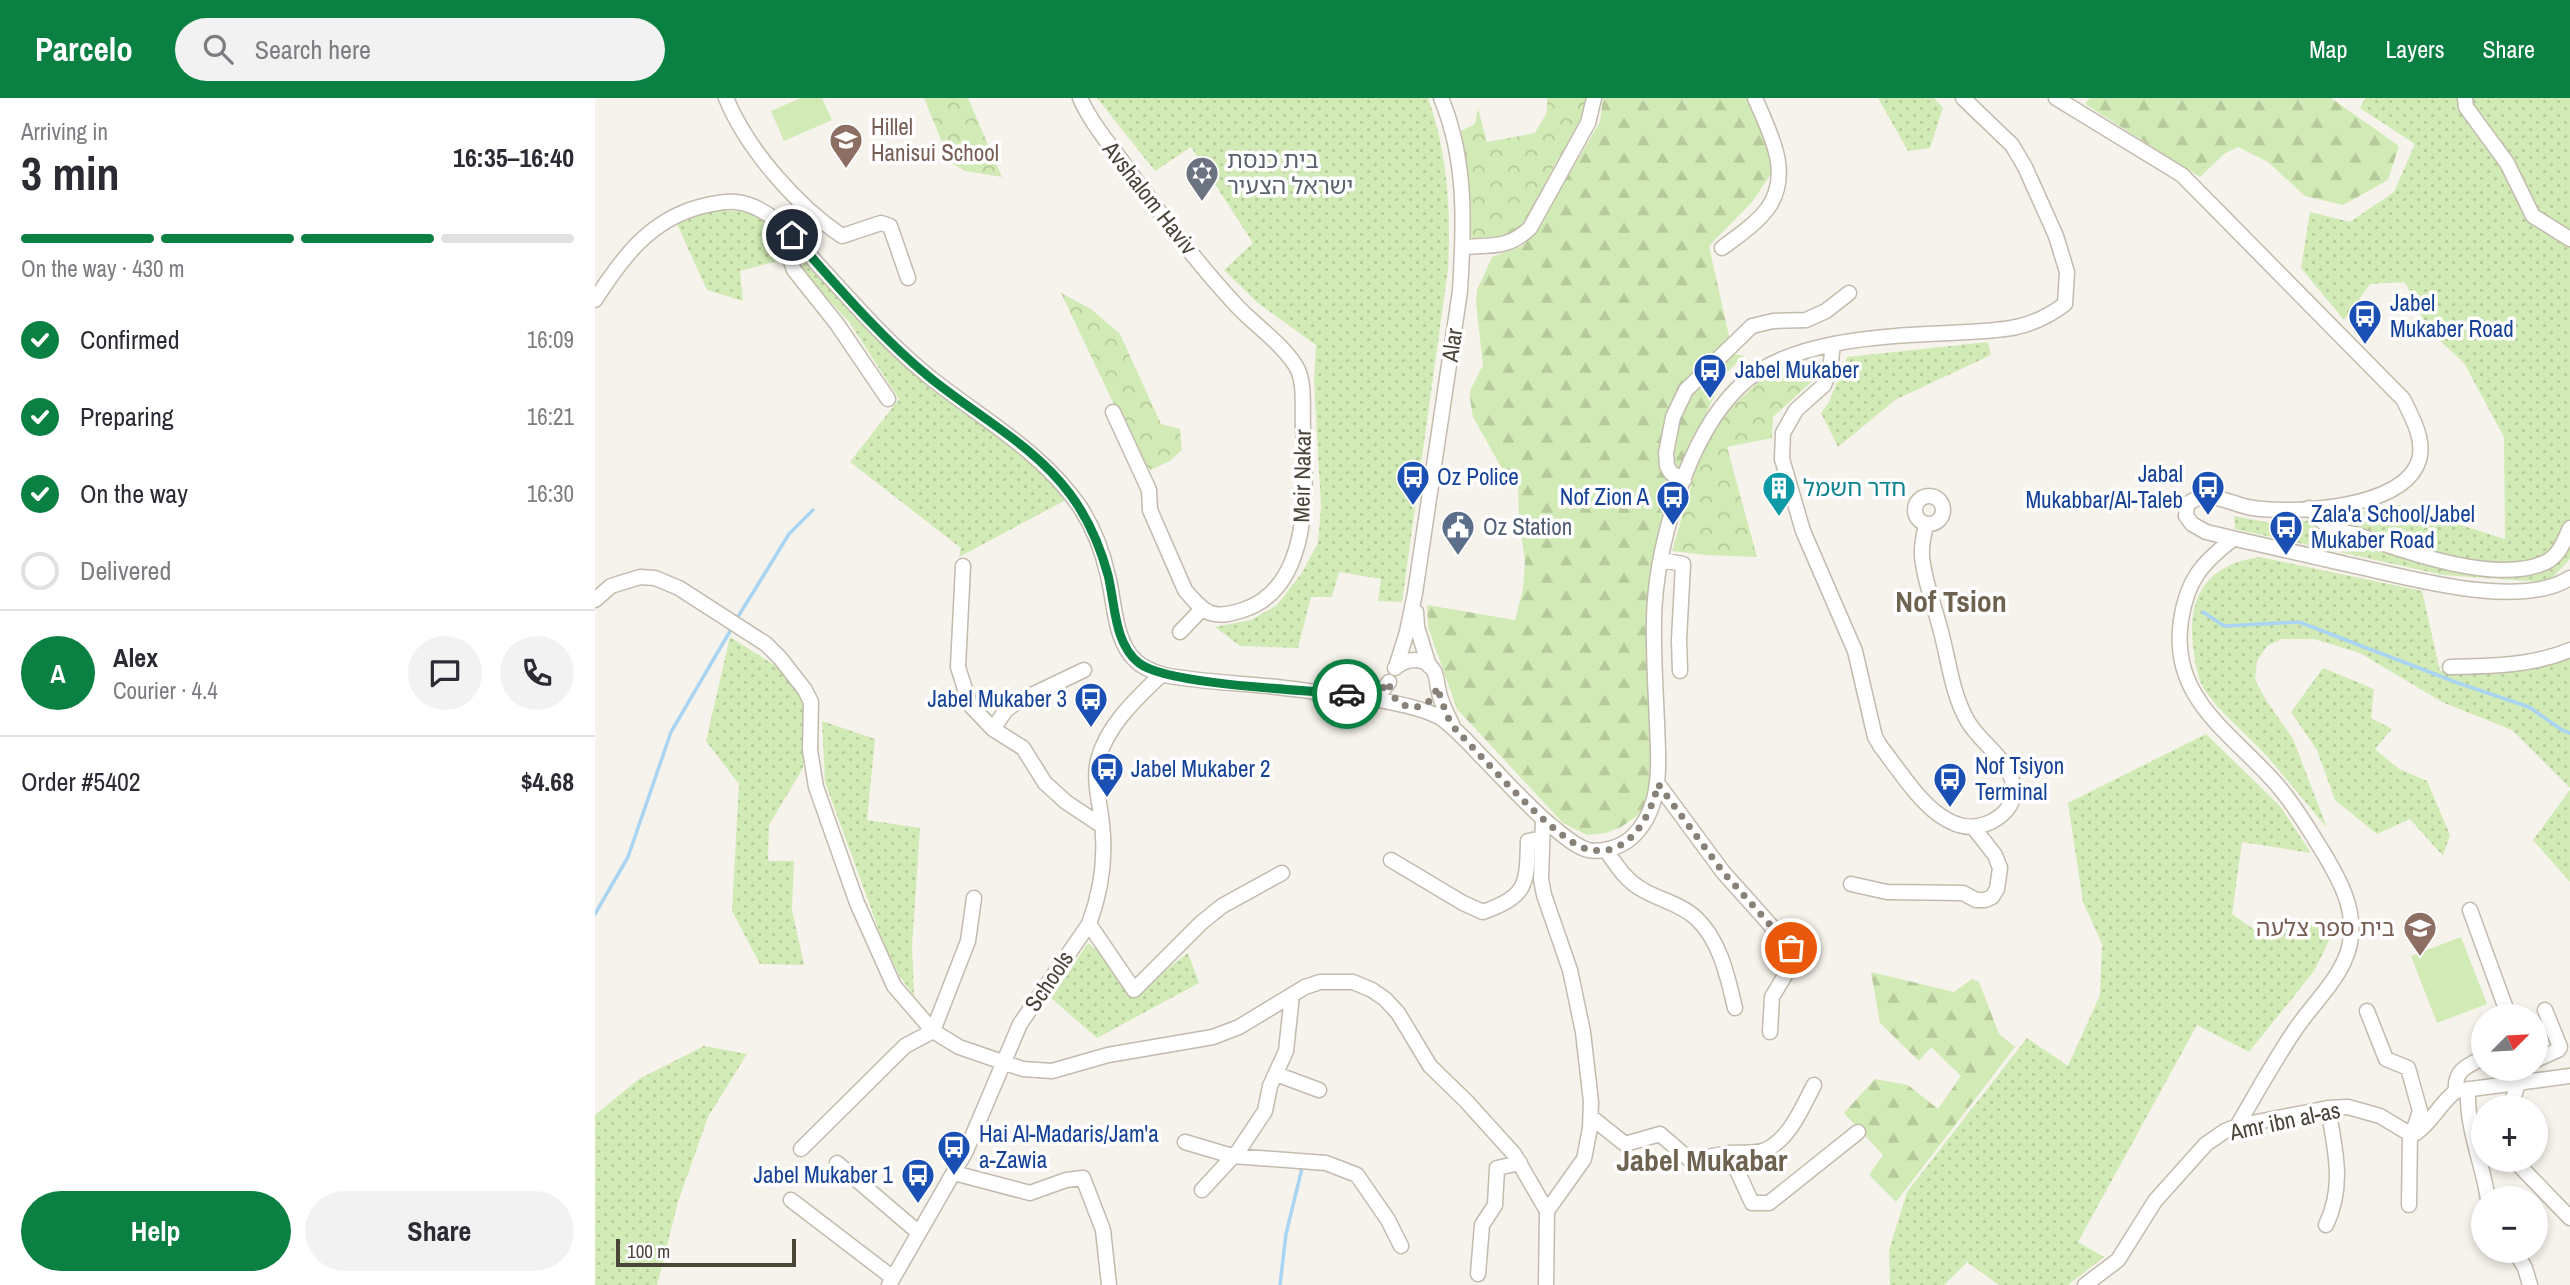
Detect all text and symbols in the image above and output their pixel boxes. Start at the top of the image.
search box [175,18,665,81]
text: Parcelo [35,27,133,71]
icon: search [199,30,237,68]
text: Search here [255,32,371,67]
text: Map [2309,33,2347,65]
text: Layers [2385,33,2444,65]
text: Share [2482,33,2535,65]
place label: Hillel Hanisui School [871,111,999,168]
text: Arriving in [21,116,108,147]
school or university icon: Hillel Hanisui School [827,121,865,170]
street label: Avshalom Haviv [1096,134,1205,261]
text: 16:35–16:40 [453,140,574,175]
text: 3 min [21,142,120,204]
place label: בית כנסת ישראל הצעיר [1227,144,1353,201]
synagogue icon: בית כנסת ישראל הצעיר [1183,154,1221,203]
pin [762,205,822,265]
icon: home [773,216,811,254]
text: On the way · 430 m [21,253,185,284]
place label: Jabel Mukaber Road [2390,287,2514,344]
bus stop icon: Jabel Mukaber Road [2346,297,2384,346]
icon: check [21,321,59,359]
text: Confirmed [80,322,180,357]
text: 16:09 [527,324,574,355]
street label: Alar [1434,325,1469,365]
bus stop icon: Jabel Mukaber [1691,351,1729,400]
place label: Jabel Mukaber [1735,354,1859,385]
icon: check [21,398,59,436]
text: Preparing [80,399,174,434]
text: 16:21 [527,401,574,432]
street label: Meir Nakar [1285,428,1318,523]
bus stop icon: Oz Police [1394,458,1432,507]
place label: Jabal Mukabbar/Al-Taleb [2025,458,2183,515]
place label: Oz Police [1437,461,1519,492]
bus stop icon: Jabal Mukabbar/Al-Taleb [2189,468,2227,517]
building icon: חדר חשמל [1760,469,1798,518]
place label: חדר חשמל [1803,472,1906,503]
icon: check [21,475,59,513]
text: On the way [80,476,188,511]
text: 16:30 [527,478,574,509]
bus stop icon: Nof Zion A [1654,478,1692,527]
place label: Nof Zion A [1560,481,1649,512]
place label: Zala'a School/Jabel Mukaber Road [2311,498,2475,555]
public building icon: Oz Station [1439,508,1477,557]
bus stop icon: Zala'a School/Jabel Mukaber Road [2267,508,2305,557]
place label: Oz Station [1483,511,1572,542]
text: Delivered [80,553,171,588]
district label: Nof Tsion [1895,581,2007,621]
button: chat [408,636,482,710]
button: phone [500,636,574,710]
text: Alex [113,640,158,675]
text: A [50,656,66,691]
courier [1312,659,1382,729]
text: Courier · 4.4 [113,675,218,706]
icon: car [1328,675,1366,713]
bus stop icon: Jabel Mukaber 3 [1072,680,1110,729]
place label: Jabel Mukaber 3 [928,683,1067,714]
bus stop icon: Jabel Mukaber 2 [1088,750,1126,799]
place label: Nof Tsiyon Terminal [1975,750,2064,807]
place label: Jabel Mukaber 2 [1131,753,1270,784]
bus stop icon: Nof Tsiyon Terminal [1931,760,1969,809]
text: Order #5402 [21,764,141,799]
text: $4.68 [521,764,574,799]
school or university icon: בית ספר צלעה [2401,909,2439,958]
place label: בית ספר צלעה [2256,912,2395,943]
pin [1761,918,1821,978]
icon: bag [1772,929,1810,967]
street label: Schools [1017,944,1080,1017]
north arrow [2471,1004,2548,1082]
map controls [2471,1004,2548,1263]
street label: Amr ibn al-as [2226,1094,2343,1148]
button: + [2471,1095,2548,1172]
place label: Hai Al-Madaris/Jam'a a-Zawia [979,1118,1159,1175]
bus stop icon: Hai Al-Madaris/Jam'a a-Zawia [935,1128,973,1177]
district label: Jabel Mukabar [1617,1140,1788,1180]
bus stop icon: Jabel Mukaber 1 [899,1156,937,1205]
place label: Jabel Mukaber 1 [754,1159,894,1190]
button: − [2471,1186,2548,1263]
button: Help [21,1191,291,1271]
button: Share [305,1191,574,1271]
scale bar [616,1236,796,1268]
text: 100 m [627,1238,670,1264]

